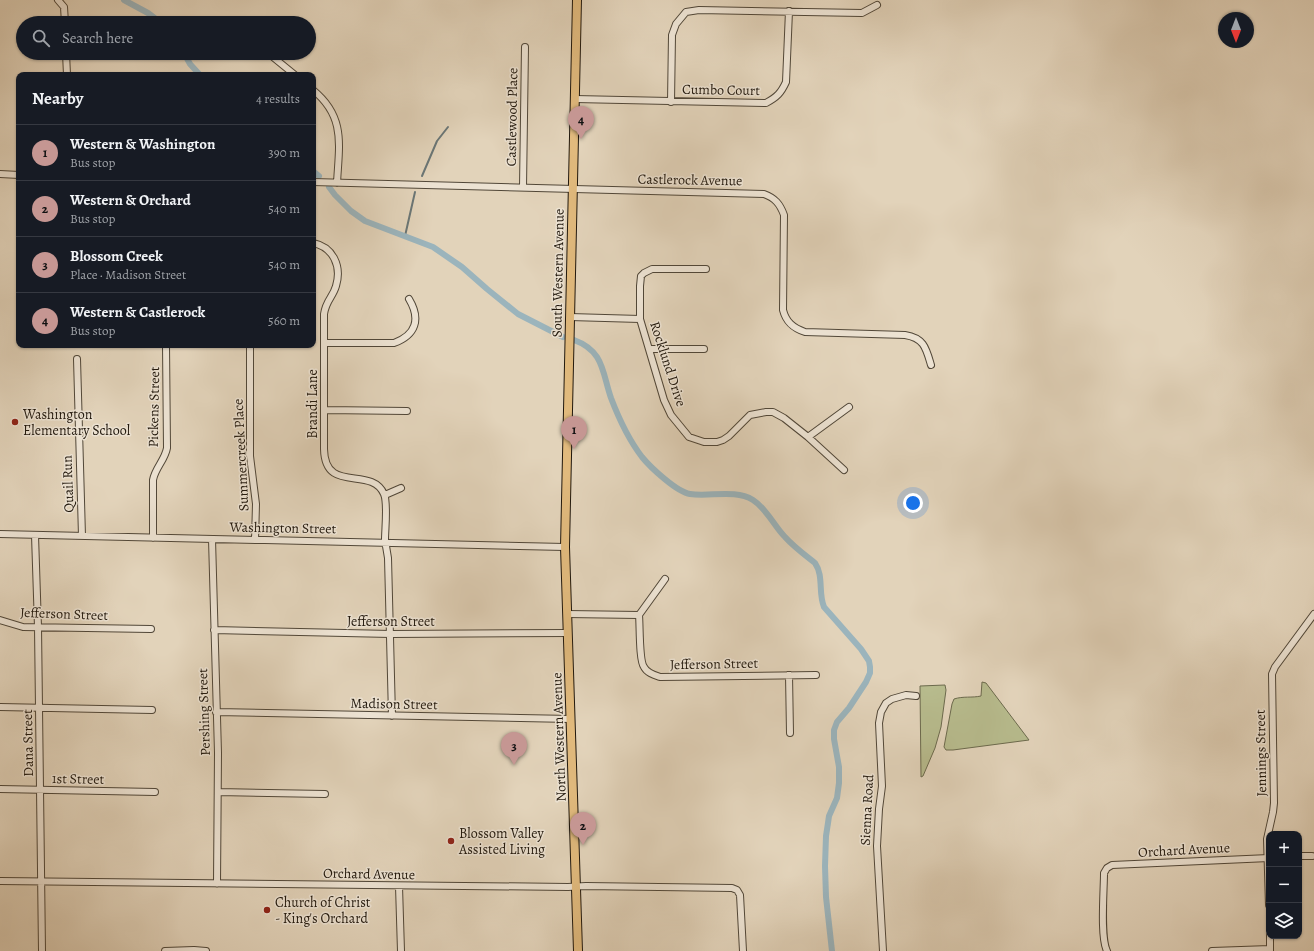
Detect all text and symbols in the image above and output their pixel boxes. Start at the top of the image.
north arrow [1218,12,1254,48]
search box [16,16,316,60]
icon: search [30,27,52,49]
text: Search here [62,28,133,48]
street label: Castlewood Place [502,67,522,167]
street label: Cumbo Court [682,80,760,100]
text: Nearby [32,87,83,110]
text: 4 results [256,90,300,107]
pin: 4 [568,106,594,139]
text: Western & Washington [70,134,215,154]
text: 1 [43,144,47,161]
text: 390 m [268,144,300,161]
text: Bus stop [70,154,115,171]
street label: Castlerock Avenue [637,170,743,190]
text: Western & Orchard [70,190,191,210]
text: 2 [42,200,48,217]
text: 540 m [268,200,300,217]
street label: South Western Avenue [547,208,569,338]
text: Bus stop [70,210,115,227]
text: Blossom Creek [70,246,163,266]
text: 3 [42,256,48,273]
text: 540 m [268,256,300,273]
text: Place · Madison Street [70,266,186,283]
text: Western & Castlerock [70,302,205,322]
text: 4 [42,312,48,329]
text: 560 m [268,312,300,329]
street label: Rocklund Drive [645,319,691,409]
text: Bus stop [70,322,115,339]
street label: Pickens Street [144,366,164,448]
street label: Brandi Lane [303,369,322,439]
street label: Summercreek Place [229,398,253,512]
place label: Washington Elementary School [22,405,131,440]
pin: 1 [561,416,587,449]
marker: Washington Elementary School [10,417,20,427]
street label: Quail Run [57,455,78,513]
your location [903,493,923,513]
street label: Washington Street [229,518,337,538]
street label: Jefferson Street [20,603,109,625]
street label: Jefferson Street [347,612,435,631]
street label: Jefferson Street [670,654,759,674]
street label: Pershing Street [193,667,215,756]
street label: North Western Avenue [547,672,571,802]
street label: Madison Street [350,694,438,714]
street label: Dana Street [18,709,38,777]
street label: Jennings Street [1251,709,1271,797]
pin: 3 [501,732,527,765]
street label: 1st Street [52,769,105,789]
street label: Sienna Road [856,773,878,846]
pin: 2 [570,812,596,845]
place label: Blossom Valley Assisted Living [458,824,545,859]
map controls [1266,831,1302,939]
button: + [1266,831,1302,867]
marker: Blossom Valley Assisted Living [446,836,456,846]
street label: Orchard Avenue [1138,838,1230,862]
street label: Orchard Avenue [323,864,415,884]
button: − [1266,867,1302,903]
place label: Church of Christ - King's Orchard [275,893,371,928]
button: layers [1266,903,1302,939]
marker: Church of Christ - King's Orchard [262,905,272,915]

